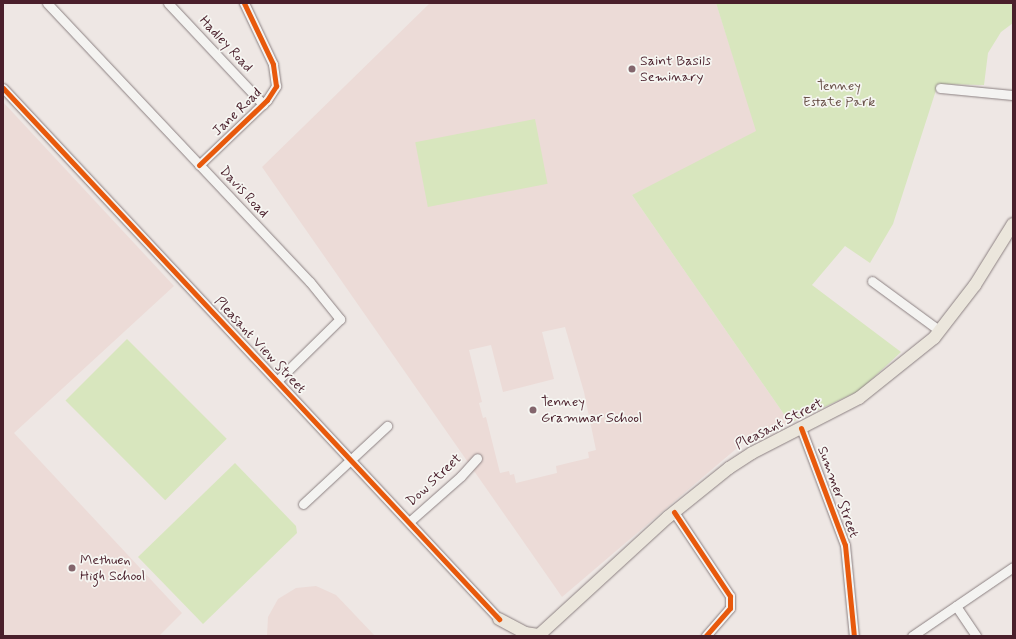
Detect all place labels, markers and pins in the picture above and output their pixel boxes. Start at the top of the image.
place label: Saint Basils Seminary [640,53,711,86]
marker: Saint Basils Seminary [627,64,637,74]
place label: Tenney Grammar School [541,394,642,426]
marker: Tenney Grammar School [528,405,538,415]
place label: Methuen High School [80,552,145,584]
marker: Methuen High School [67,563,77,573]

